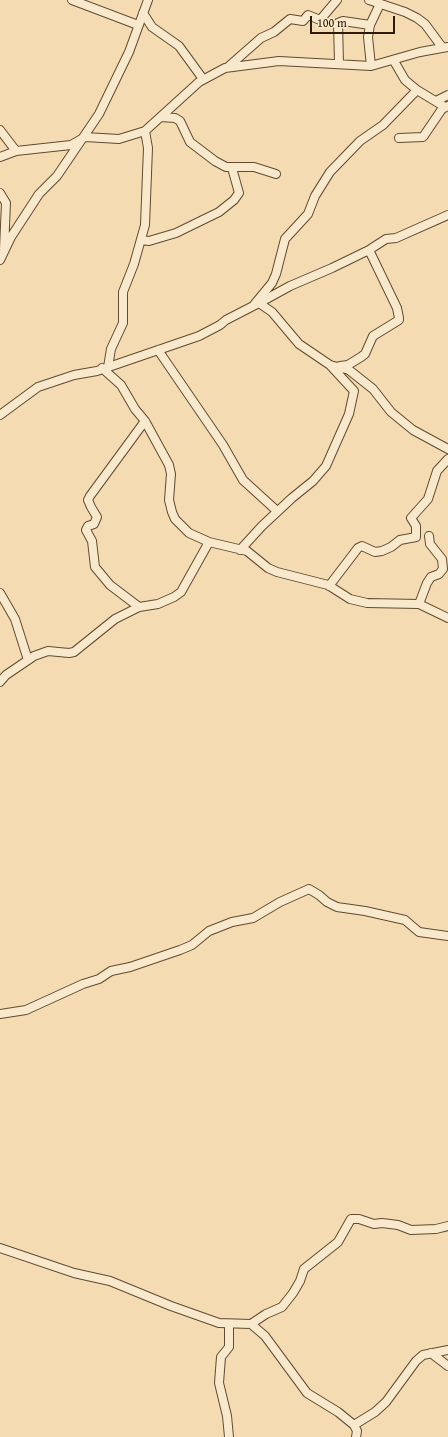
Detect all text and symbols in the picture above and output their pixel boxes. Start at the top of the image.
scale bar [312,8,397,34]
text: 100 m [317,14,347,31]

